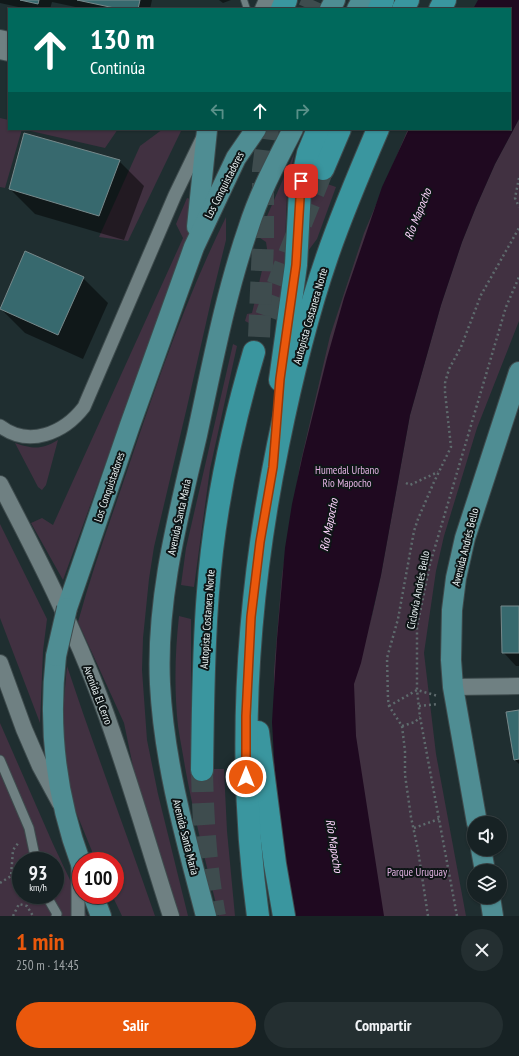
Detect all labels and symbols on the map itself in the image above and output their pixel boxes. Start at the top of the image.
street label: Los Conquistadores [201,149,247,221]
pin [284,164,318,198]
water label: Río Mapocho [401,185,435,242]
street label: Autopista Costanera Norte [290,266,331,366]
street label: Los Conquistadores [90,450,128,524]
park label: Humedal Urbano Río Mapocho [315,463,379,490]
street label: Avenida Santa María [164,478,194,556]
water label: Río Mapocho [316,496,341,553]
street label: Avenida Andrés Bello [449,506,482,588]
street label: Ciclovía Andrés Bello [404,549,433,630]
street label: Autopista Costanera Norte [197,568,217,669]
street label: Avenida El Cerro [80,664,116,727]
position arrow [225,756,267,798]
street label: Avenida Santa María [170,798,202,876]
water label: Río Mapocho [323,818,346,874]
speed limit sign: 100 [72,852,124,904]
park label: Parque Uruguay [387,865,448,879]

